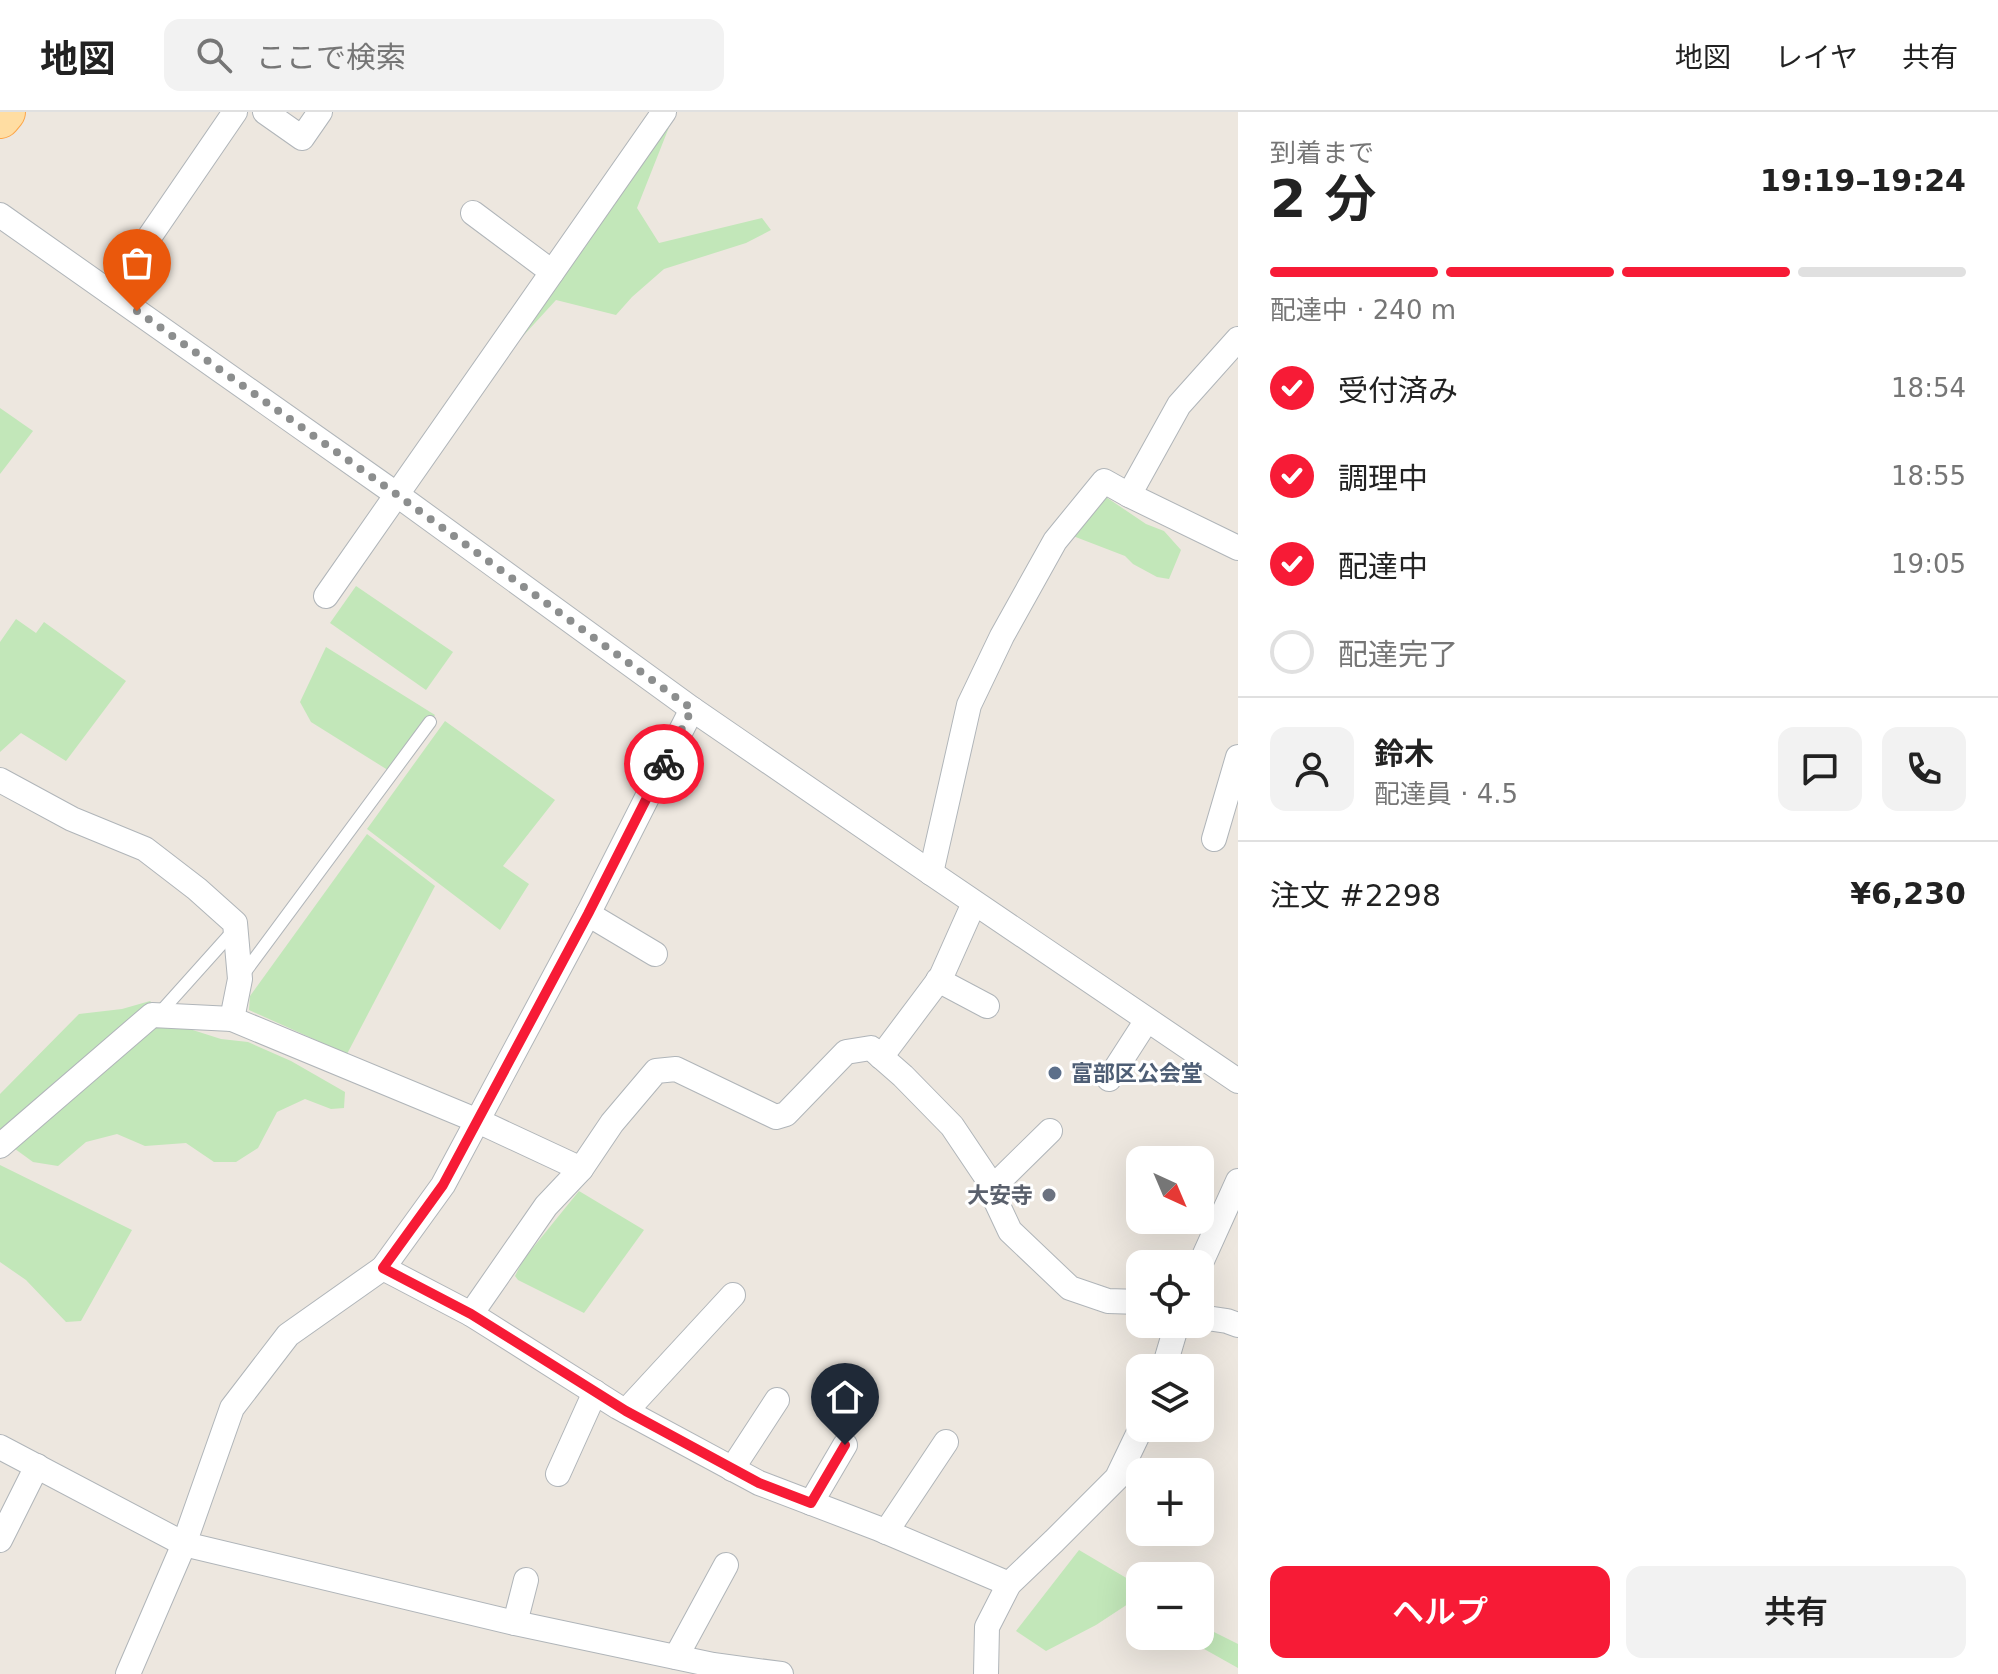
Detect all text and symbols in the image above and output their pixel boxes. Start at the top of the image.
search box [164,19,724,91]
icon: search [192,33,236,77]
text: 地図 [40,37,116,81]
text: ここで検索 [256,40,406,75]
text: 地図 [1675,41,1731,74]
text: レイヤ [1775,41,1858,74]
text: 共有 [1902,41,1958,74]
text: 到着まで [1270,138,1374,168]
text: 19:19–19:24 [1760,163,1966,198]
text: 2 分 [1270,169,1376,229]
pin [103,229,171,311]
icon: bag [115,241,159,285]
text: 配達中 · 240 m [1270,295,1456,325]
icon: check [1270,366,1314,410]
text: 受付済み [1338,373,1458,408]
text: 18:54 [1891,373,1966,403]
icon: check [1270,454,1314,498]
text: 調理中 [1338,461,1428,496]
text: 18:55 [1891,461,1966,491]
icon: check [1270,542,1314,586]
text: 配達中 [1338,549,1428,584]
text: 19:05 [1891,549,1966,579]
text: 配達完了 [1338,637,1458,672]
courier [624,724,704,804]
button: person [1270,727,1354,811]
button: chat [1778,727,1862,811]
button: phone [1882,727,1966,811]
text: 鈴木 [1374,736,1434,771]
icon: bike [642,742,686,786]
text: 配達員 · 4.5 [1374,779,1518,809]
text: ¥6,230 [1850,876,1966,911]
text: 注文 #2298 [1270,878,1441,913]
place label: 富部区公会堂 [1071,1061,1203,1086]
marker: 富部区公会堂 [1046,1064,1064,1082]
north arrow [1126,1146,1214,1234]
map controls [1126,1146,1214,1650]
place label: 大安寺 [967,1183,1033,1208]
marker: 大安寺 [1040,1186,1058,1204]
button: locate [1126,1250,1214,1338]
button: layers [1126,1354,1214,1442]
pin [811,1363,879,1445]
icon: home [823,1375,867,1419]
button: + [1126,1458,1214,1546]
button: − [1126,1562,1214,1650]
button: ヘルプ [1270,1566,1610,1658]
button: 共有 [1626,1566,1966,1658]

